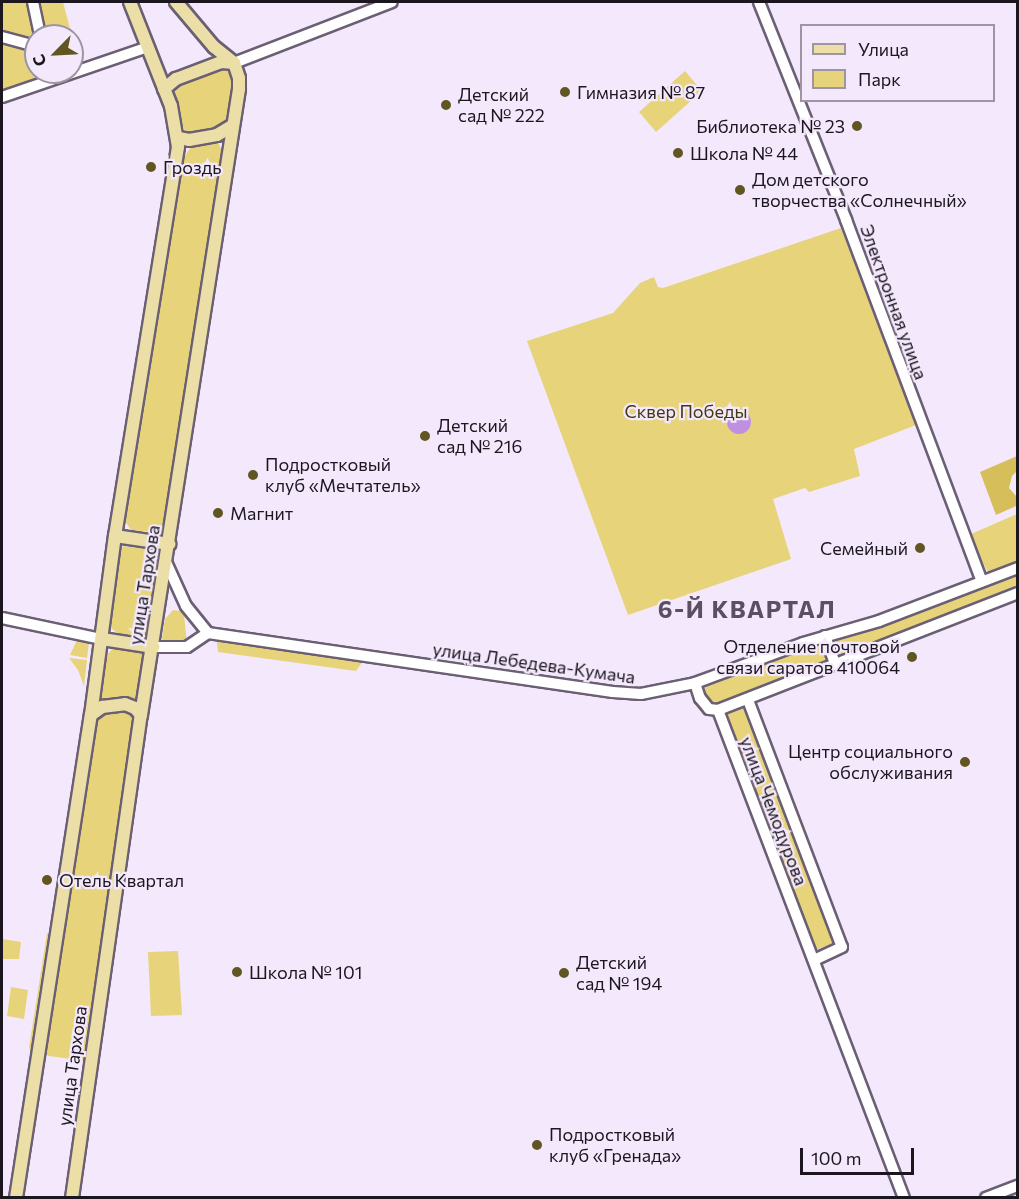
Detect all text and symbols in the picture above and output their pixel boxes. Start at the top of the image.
north arrow [24,24,84,84]
legend [800,24,995,102]
text: Улица [858,38,909,60]
text: С [28,52,50,70]
text: Парк [858,68,901,90]
place label: Гимназия № 87 [577,81,705,103]
place label: Детский сад № 222 [458,84,545,127]
marker: Гимназия № 87 [558,85,572,99]
marker: Детский сад № 222 [439,98,453,112]
place label: Библиотека № 23 [696,115,845,137]
marker: Библиотека № 23 [850,119,864,133]
place label: Школа № 44 [690,142,798,164]
marker: Школа № 44 [671,146,685,160]
place label: Гроздь [163,156,221,178]
marker: Гроздь [144,160,158,174]
place label: Дом детского творчества «Солнечный» [752,169,967,212]
marker: Дом детского творчества «Солнечный» [733,183,747,197]
street label: Электронная улица [856,222,932,382]
park label: Сквер Победы [624,400,748,422]
place label: Детский сад № 216 [437,415,522,458]
marker: Детский сад № 216 [418,429,432,443]
place label: Подростковый клуб «Мечтатель» [265,454,421,496]
marker: Подростковый клуб «Мечтатель» [246,468,260,482]
place label: Магнит [230,502,293,524]
marker: Магнит [211,506,225,520]
street label: улица Тархова [124,524,164,646]
place label: Семейный [820,537,908,559]
marker: Семейный [913,541,927,555]
district label: 6-Й КВАРТАЛ [658,595,836,623]
place label: Отделение почтовой связи саратов 410064 [716,636,900,678]
street label: улица Лебедева-Кумача [431,638,637,688]
marker: Отделение почтовой связи саратов 410064 [905,650,919,664]
street label: улица Чемодурова [736,734,812,888]
place label: Центр социального обслуживания [788,741,953,783]
marker: Центр социального обслуживания [958,755,972,769]
place label: Отель Квартал [59,869,184,891]
marker: Отель Квартал [40,873,54,887]
place label: Детский сад № 194 [576,952,662,994]
place label: Школа № 101 [249,961,363,983]
marker: Школа № 101 [230,965,244,979]
marker: Детский сад № 194 [557,966,571,980]
street label: улица Тархова [53,1005,91,1127]
place label: Подростковый клуб «Гренада» [549,1124,681,1166]
scale bar [803,1136,917,1174]
marker: Подростковый клуб «Гренада» [530,1138,544,1152]
text: 100 m [811,1147,861,1169]

